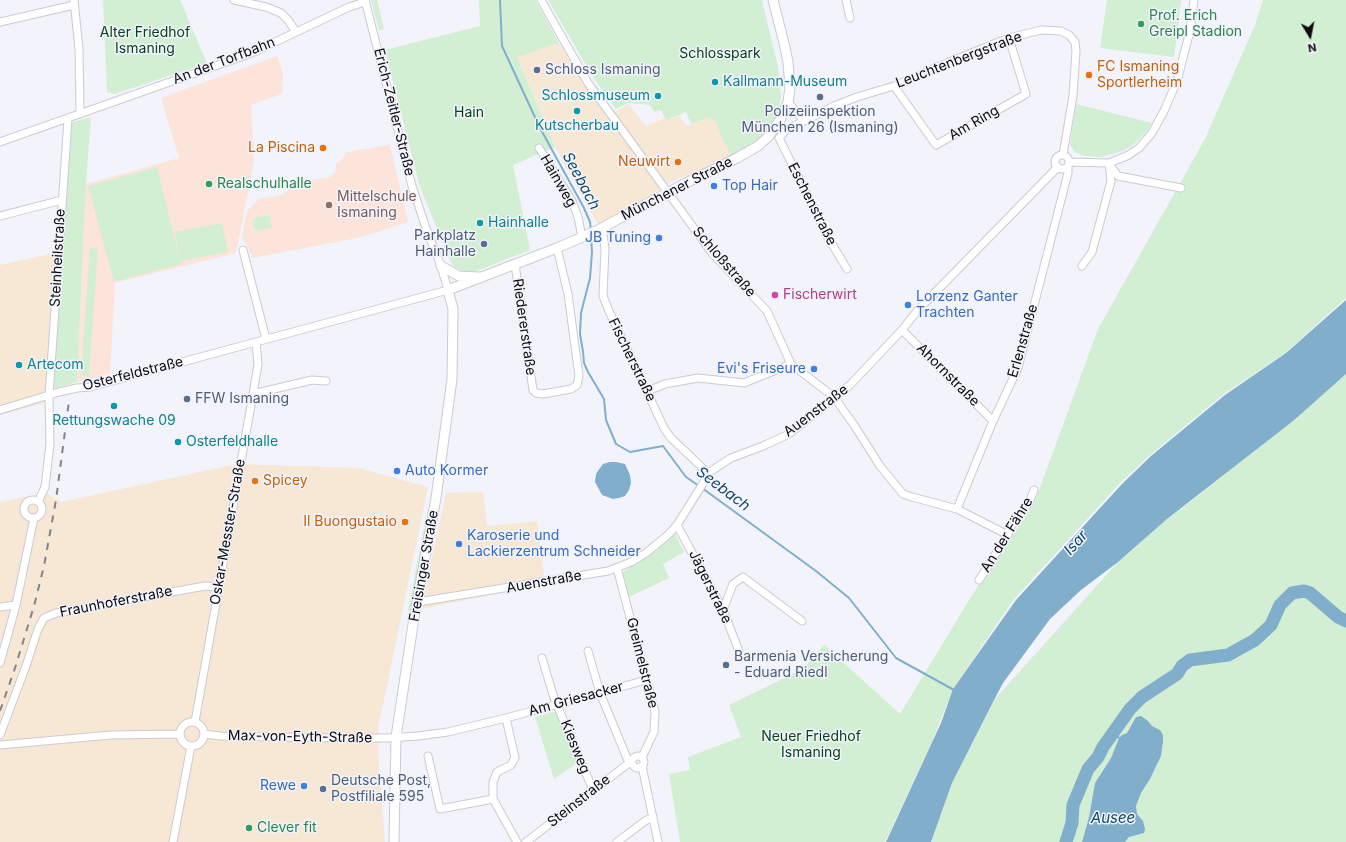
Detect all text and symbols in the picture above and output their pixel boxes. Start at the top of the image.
place label: Prof. Erich Greipl Stadion [1149,8,1242,40]
north arrow [1290,16,1330,56]
marker: Prof. Erich Greipl Stadion [1136,19,1146,29]
park label: Alter Friedhof Ismaning [100,25,190,58]
street label: Leuchtenbergstraße [894,28,1024,92]
street label: An der Torfbahn [171,34,277,88]
text: N [1307,40,1317,55]
street label: Erich-Zeitler-Straße [370,46,418,178]
park label: Schlosspark [679,46,761,62]
place label: FC Ismaning Sportlerheim [1097,59,1182,92]
place label: Schloss Ismaning [545,62,661,78]
marker: Schloss Ismaning [532,65,542,75]
marker: FC Ismaning Sportlerheim [1084,70,1094,80]
place label: Kallmann-Museum [723,74,847,90]
marker: Kallmann-Museum [710,77,720,87]
place label: Schlossmuseum [542,88,650,104]
marker: Schlossmuseum [653,91,663,101]
marker: Polizeiinspektion München 26 (Ismaning) [815,92,825,102]
street label: Am Ring [946,102,1002,144]
place label: Polizeiinspektion München 26 (Ismaning) [741,104,899,136]
park label: Hain [454,105,484,121]
marker: Kutscherbau [572,106,582,116]
place label: Kutscherbau [535,118,619,134]
place label: La Piscina [248,140,315,156]
marker: La Piscina [318,143,328,153]
water label: Seebach [558,149,604,213]
street label: Hainweg [536,152,580,210]
place label: Neuwirt [618,154,670,170]
street label: Münchener Straße [618,154,736,224]
marker: Neuwirt [673,157,683,167]
street label: Eschenstraße [784,160,840,248]
place label: Realschulhalle [217,176,312,192]
place label: Top Hair [722,178,778,194]
marker: Realschulhalle [204,179,214,189]
marker: Top Hair [709,181,719,191]
place label: Mittelschule Ismaning [337,189,417,222]
marker: Mittelschule Ismaning [324,200,334,210]
street label: Steinheilstraße [47,208,69,308]
place label: Hainhalle [488,215,549,231]
marker: Hainhalle [475,218,485,228]
street label: Schloßstraße [689,223,759,301]
place label: Parkplatz Hainhalle [414,228,476,260]
place label: JB Tuning [585,230,651,246]
marker: JB Tuning [654,233,664,243]
marker: Parkplatz Hainhalle [479,239,489,249]
street label: Riedererstraße [509,277,539,377]
place label: Fischerwirt [783,287,857,303]
place label: Lorzenz Ganter Trachten [916,289,1018,322]
marker: Fischerwirt [770,290,780,300]
marker: Lorzenz Ganter Trachten [903,300,913,310]
street label: Erlenstraße [1005,302,1041,380]
street label: Fischerstraße [605,316,659,404]
street label: Ahornstraße [913,340,983,410]
street label: Osterfeldstraße [81,353,185,395]
place label: Artecom [27,357,83,373]
marker: Artecom [14,360,24,370]
place label: Evi's Friseure [717,361,806,377]
marker: Evi's Friseure [809,364,819,374]
street label: Auenstraße [780,381,852,441]
place label: FFW Ismaning [195,391,289,407]
marker: FFW Ismaning [182,394,192,404]
marker: Rettungswache 09 [109,401,119,411]
place label: Rettungswache 09 [52,413,176,429]
place label: Osterfeldhalle [186,434,278,450]
marker: Osterfeldhalle [173,437,183,447]
street label: Oskar-Messter-Straße [207,458,249,606]
place label: Auto Kormer [405,463,488,479]
water label: Seebach [693,463,753,515]
marker: Auto Kormer [392,466,402,476]
place label: Spicey [263,473,308,489]
marker: Spicey [250,476,260,486]
street label: An der Fähre [977,494,1037,576]
street label: Freisinger Straße [406,509,442,623]
place label: Il Buongustaio [303,514,397,530]
marker: Il Buongustaio [400,517,410,527]
water label: Isar [1060,527,1092,559]
place label: Karoserie und Lackierzentrum Schneider [467,528,641,560]
marker: Karoserie und Lackierzentrum Schneider [454,539,464,549]
street label: Jägerstraße [685,547,735,627]
street label: Auenstraße [505,567,583,597]
street label: Fraunhoferstraße [58,583,174,621]
street label: Greimelstraße [623,616,661,710]
place label: Barmenia Versicherung - Eduard Riedl [734,649,888,682]
marker: Barmenia Versicherung - Eduard Riedl [721,660,731,670]
street label: Am Griesacker [527,678,625,720]
street label: Kiesweg [557,718,593,776]
street label: Max-von-Eyth-Straße [228,727,372,747]
park label: Neuer Friedhof Ismaning [761,729,861,762]
street label: Steinstraße [544,771,614,831]
place label: Deutsche Post, Postfiliale 595 [331,773,431,806]
place label: Rewe [260,778,296,794]
marker: Rewe [299,781,309,791]
marker: Deutsche Post, Postfiliale 595 [318,784,328,794]
water label: Ausee [1091,809,1135,827]
place label: Clever fit [257,820,317,836]
marker: Clever fit [244,823,254,833]

